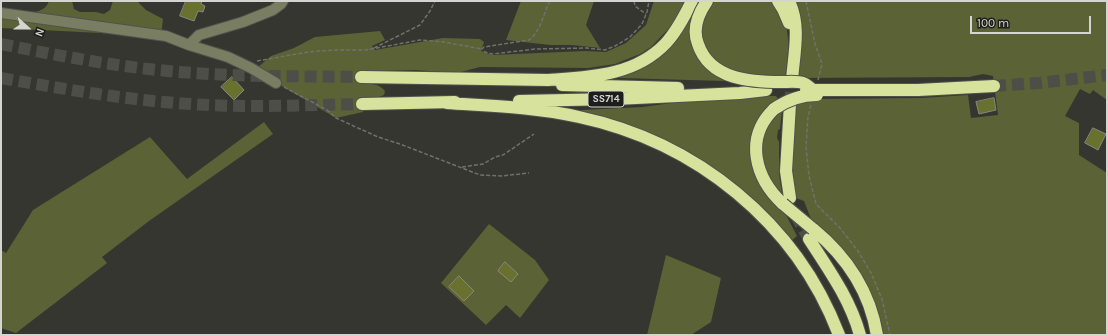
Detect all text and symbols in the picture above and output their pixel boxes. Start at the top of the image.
north arrow [8,8,48,48]
scale bar [972,8,1093,34]
text: 100 m [977,16,1009,30]
text: N [32,26,47,38]
road number: SS714 [588,91,624,107]

